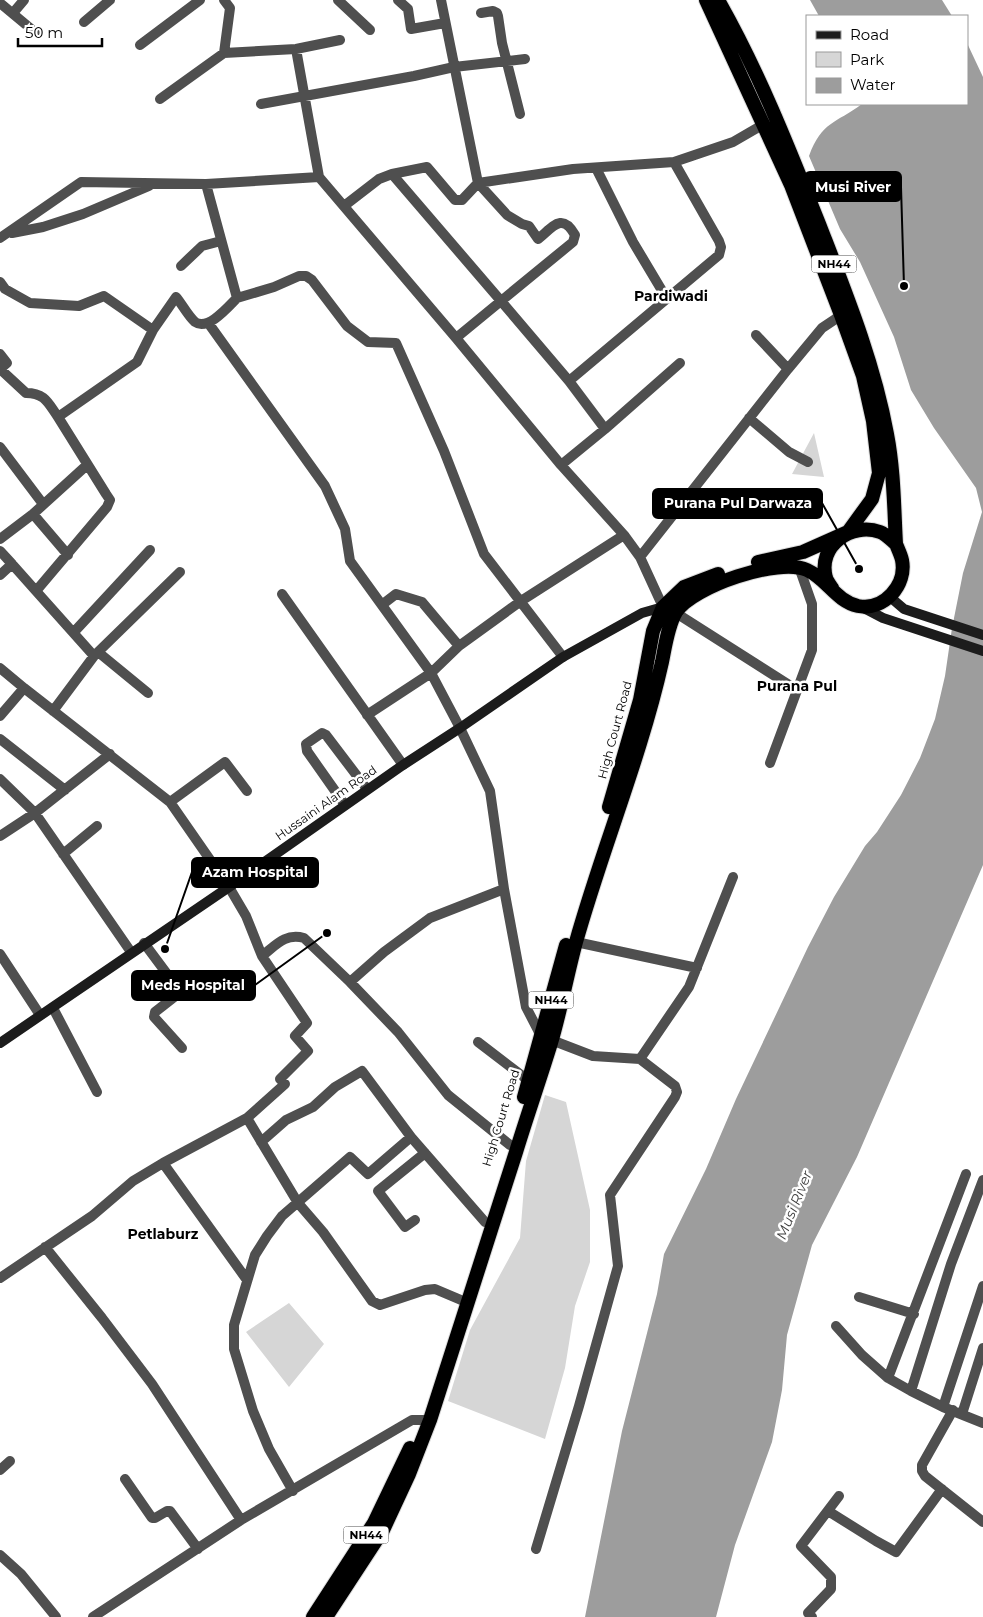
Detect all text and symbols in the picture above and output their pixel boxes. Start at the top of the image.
scale bar [18,15,101,47]
legend [806,15,968,105]
text: 50 m [25,23,63,42]
text: Road [850,25,889,44]
text: Park [850,50,884,69]
text: Water [850,75,896,94]
callout: Musi River [805,172,901,201]
text: Musi River [815,178,891,196]
road number: NH44 [812,255,856,272]
district label: Pardiwadi [634,287,708,305]
callout: Purana Pul Darwaza [653,489,822,518]
text: Purana Pul Darwaza [664,494,812,512]
district label: Purana Pul [757,677,837,695]
street label: High Court Road [594,679,635,780]
street label: Hussaini Alam Road [272,762,379,843]
callout: Azam Hospital [192,858,318,887]
text: Azam Hospital [201,863,308,881]
callout: Meds Hospital [132,971,255,1000]
text: Meds Hospital [141,976,245,994]
road number: NH44 [528,992,574,1008]
street label: High Court Road [479,1068,522,1168]
water label: Musi River [772,1168,816,1242]
district label: Petlaburz [128,1225,199,1243]
road number: NH44 [344,1526,388,1544]

